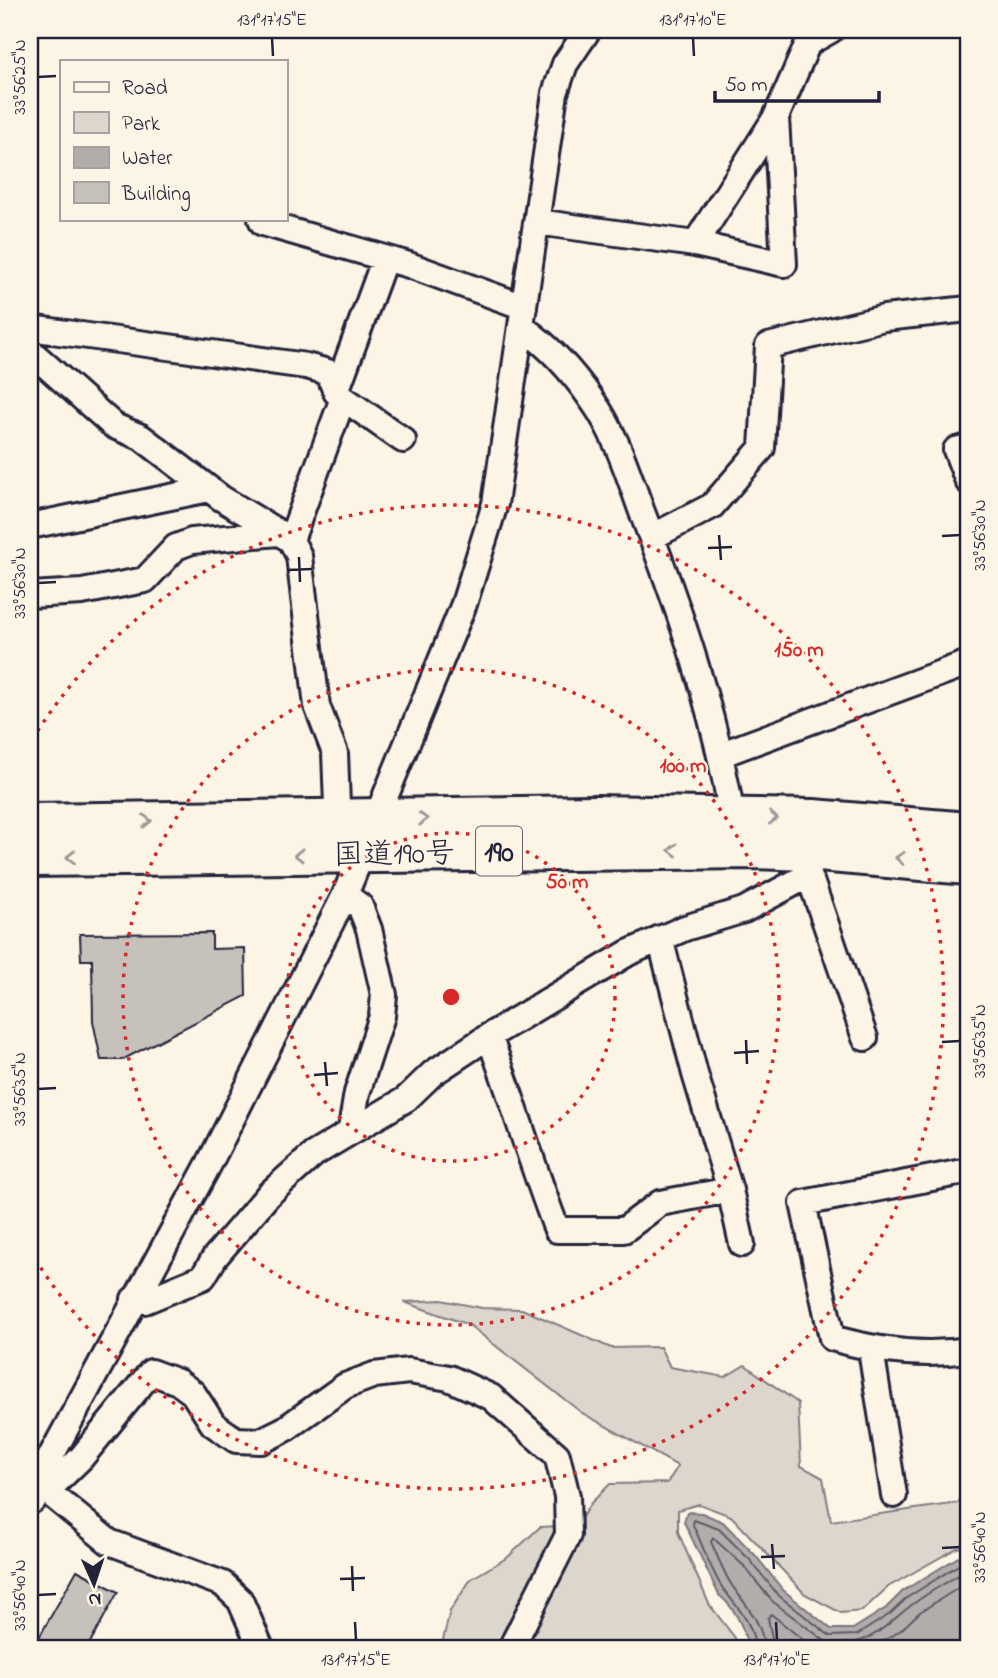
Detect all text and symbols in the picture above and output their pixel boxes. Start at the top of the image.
text: 131°17'15"E [237,8,307,34]
text: 131°17'10"E [659,8,727,34]
text: 33°56'25"N [8,39,34,115]
legend [60,60,287,220]
scale bar [715,60,879,104]
text: 50 m [725,71,768,101]
text: Road [122,74,168,104]
text: Park [122,110,161,140]
text: Water [122,144,173,174]
text: Building [121,180,191,212]
text: 33°56'30"N [968,499,994,571]
text: 33°56'30"N [8,547,34,619]
text: 150 m [774,636,824,666]
text: 100 m [660,752,706,782]
one-way arrow [769,810,779,826]
one-way arrow [418,811,429,826]
one-way arrow [142,813,153,829]
road number: 190 [476,826,522,876]
street label: 国道190号 [333,833,455,879]
one-way arrow [667,842,678,858]
one-way arrow [293,847,303,863]
one-way arrow [65,849,76,865]
one-way arrow [895,851,906,866]
text: 50 m [546,868,588,898]
centre of rings [439,985,463,1009]
text: 33°56'35"N [968,1004,994,1078]
text: 33°56'35"N [8,1052,34,1126]
text: 33°56'40"N [968,1511,994,1583]
north arrow [60,1548,130,1618]
text: 33°56'40"N [8,1559,34,1631]
text: N [87,1585,102,1612]
text: 131°17'15"E [321,1648,391,1674]
text: 131°17'10"E [743,1648,811,1674]

